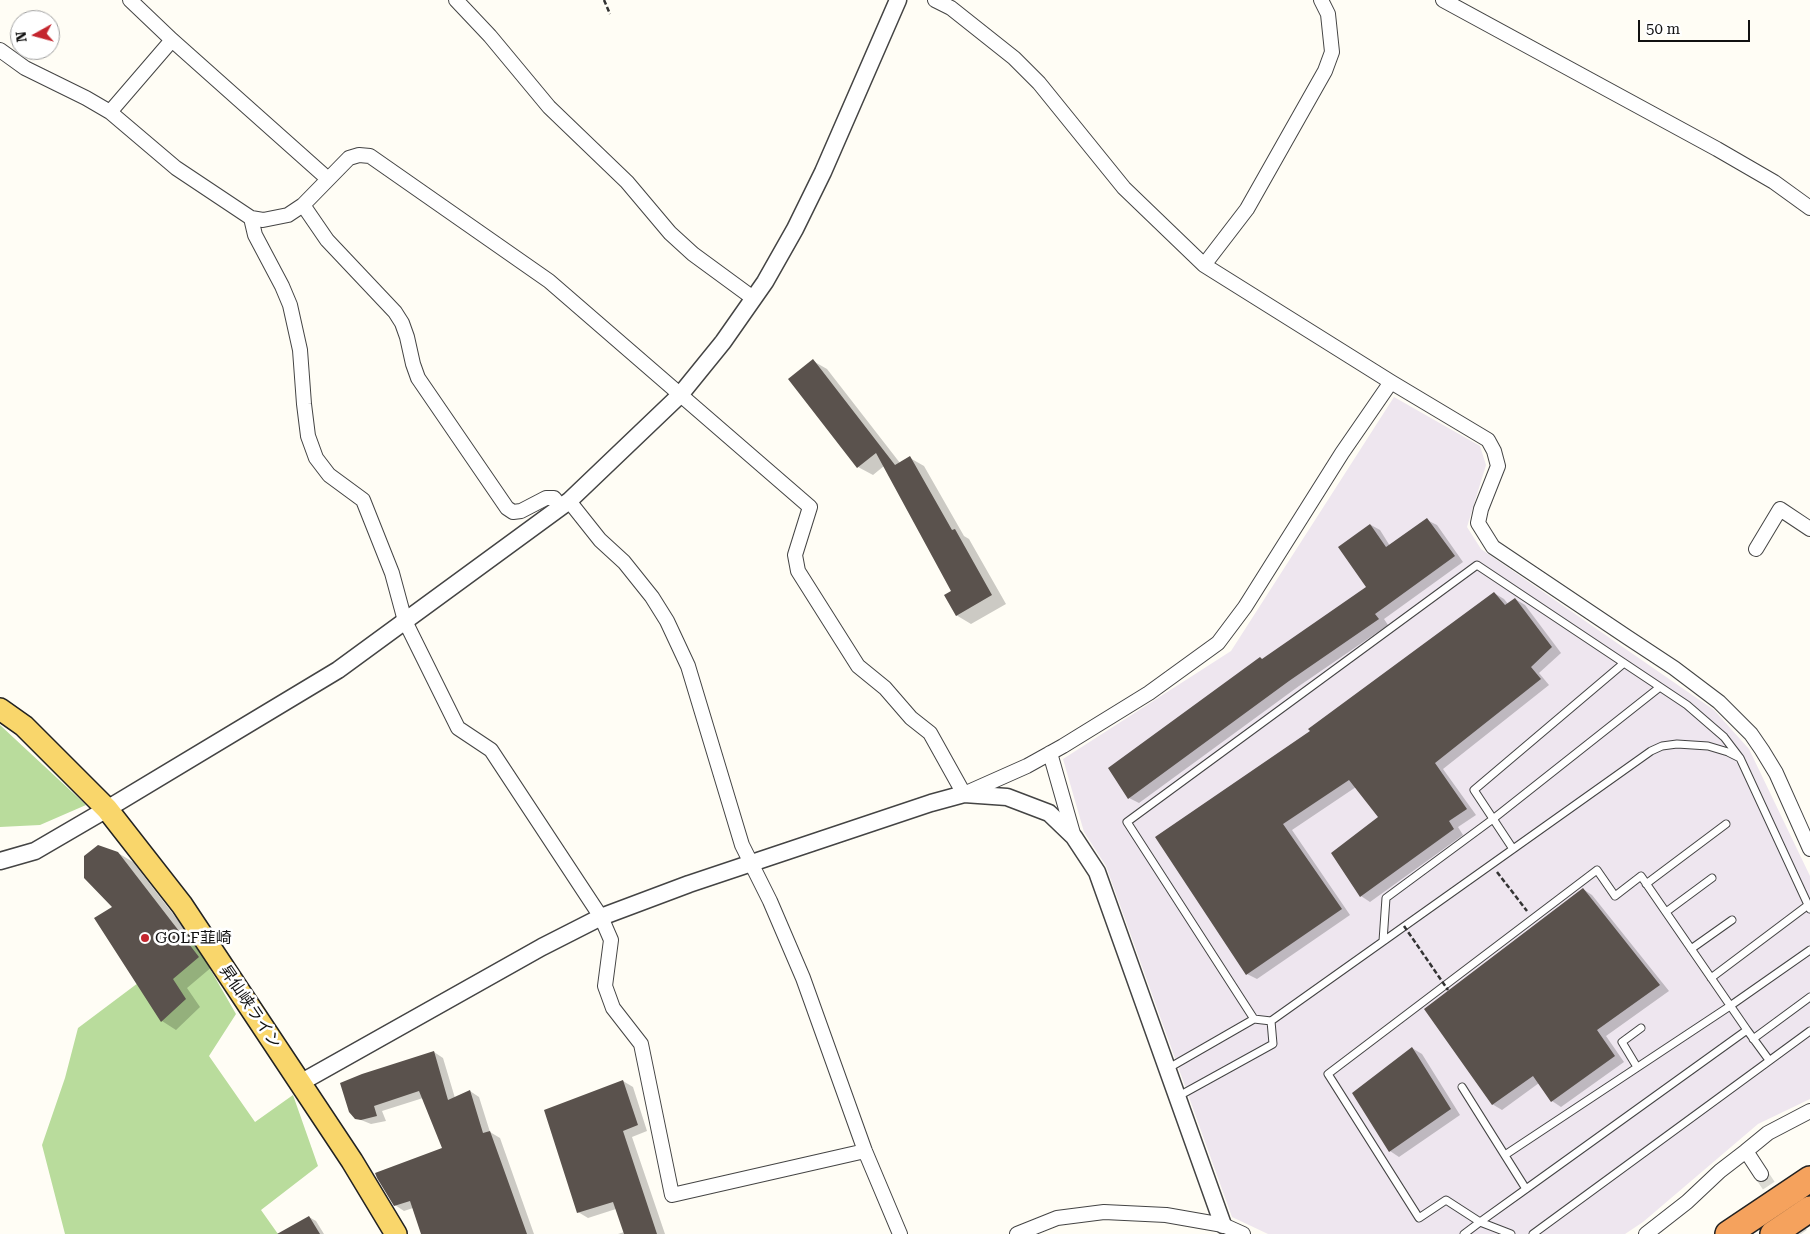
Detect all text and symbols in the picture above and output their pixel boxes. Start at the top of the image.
north arrow [10,10,60,60]
scale bar [1640,10,1752,42]
text: 50 m [1646,20,1680,38]
text: N [13,30,30,43]
place label: GOLF韮崎 [155,928,232,948]
marker: GOLF韮崎 [139,932,151,944]
street label: 昇仙峡ライン [215,962,285,1052]

